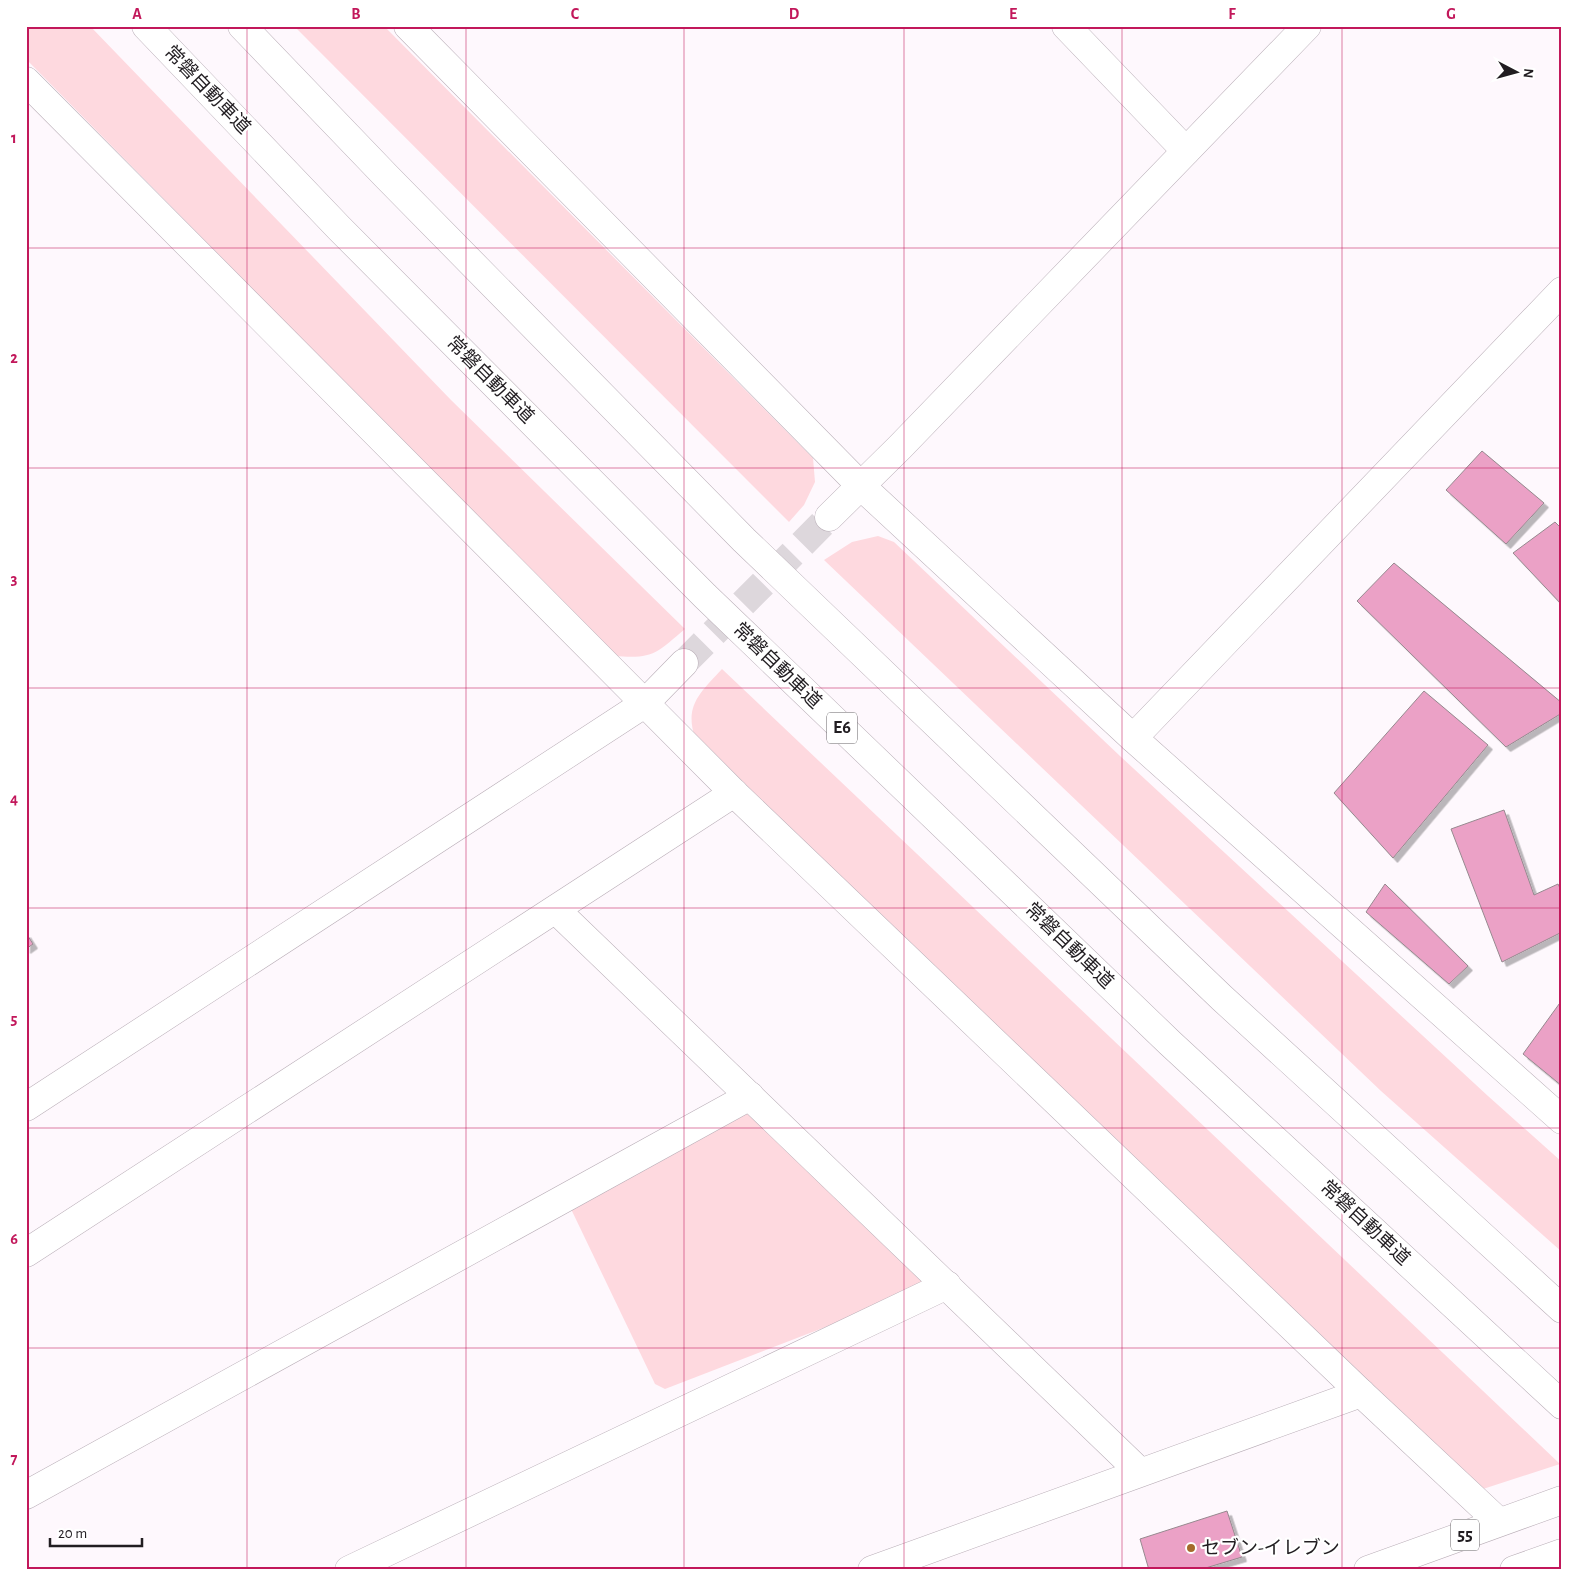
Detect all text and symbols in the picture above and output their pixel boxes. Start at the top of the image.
text: A [132,6,142,22]
text: B [351,6,361,22]
text: C [571,6,580,22]
text: D [789,6,800,22]
text: E [1009,6,1017,22]
text: F [1228,6,1236,22]
text: G [1446,6,1456,22]
street label: 常磐自動車道 [161,41,255,138]
north arrow [1490,48,1540,98]
text: N [1520,68,1535,79]
text: 1 [11,130,17,146]
street label: 常磐自動車道 [443,332,538,427]
text: 2 [10,350,18,366]
text: 3 [11,571,18,587]
street label: 常磐自動車道 [729,618,826,712]
road number: E6 [827,712,857,744]
text: 4 [10,791,18,807]
street label: 常磐自動車道 [1021,898,1118,992]
text: 5 [11,1011,18,1027]
street label: 常磐自動車道 [1317,1176,1415,1269]
text: 6 [10,1231,18,1247]
text: 7 [11,1451,18,1467]
scale bar [50,1516,142,1548]
road number: 55 [1451,1520,1479,1550]
text: 20 m [58,1526,87,1541]
place label: セブン-イレブン [1201,1537,1340,1558]
marker: セブン-イレブン [1185,1542,1197,1554]

